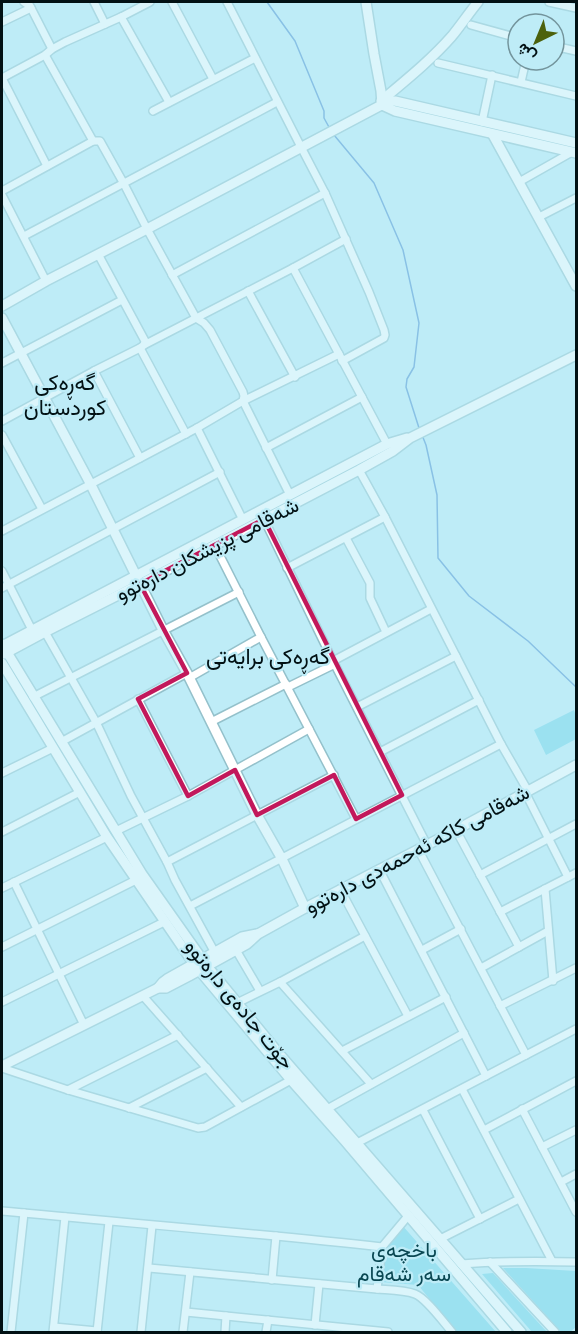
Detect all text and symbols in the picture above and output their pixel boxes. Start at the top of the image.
north arrow [506,12,566,72]
text: ش [512,39,540,67]
district label: گەڕەکی کوردستان [24,368,106,421]
street label: شەقامی پزیشکان دارەتوو [111,491,304,608]
district label: گەڕەکی برایەتی [206,642,330,674]
street label: شەقامی کاکە ئەحمەدی دارەتوو [300,778,534,920]
street label: جۆت جادەی دارەتوو [179,933,301,1075]
park label: باخچەی سەر شەقام [357,1236,451,1288]

